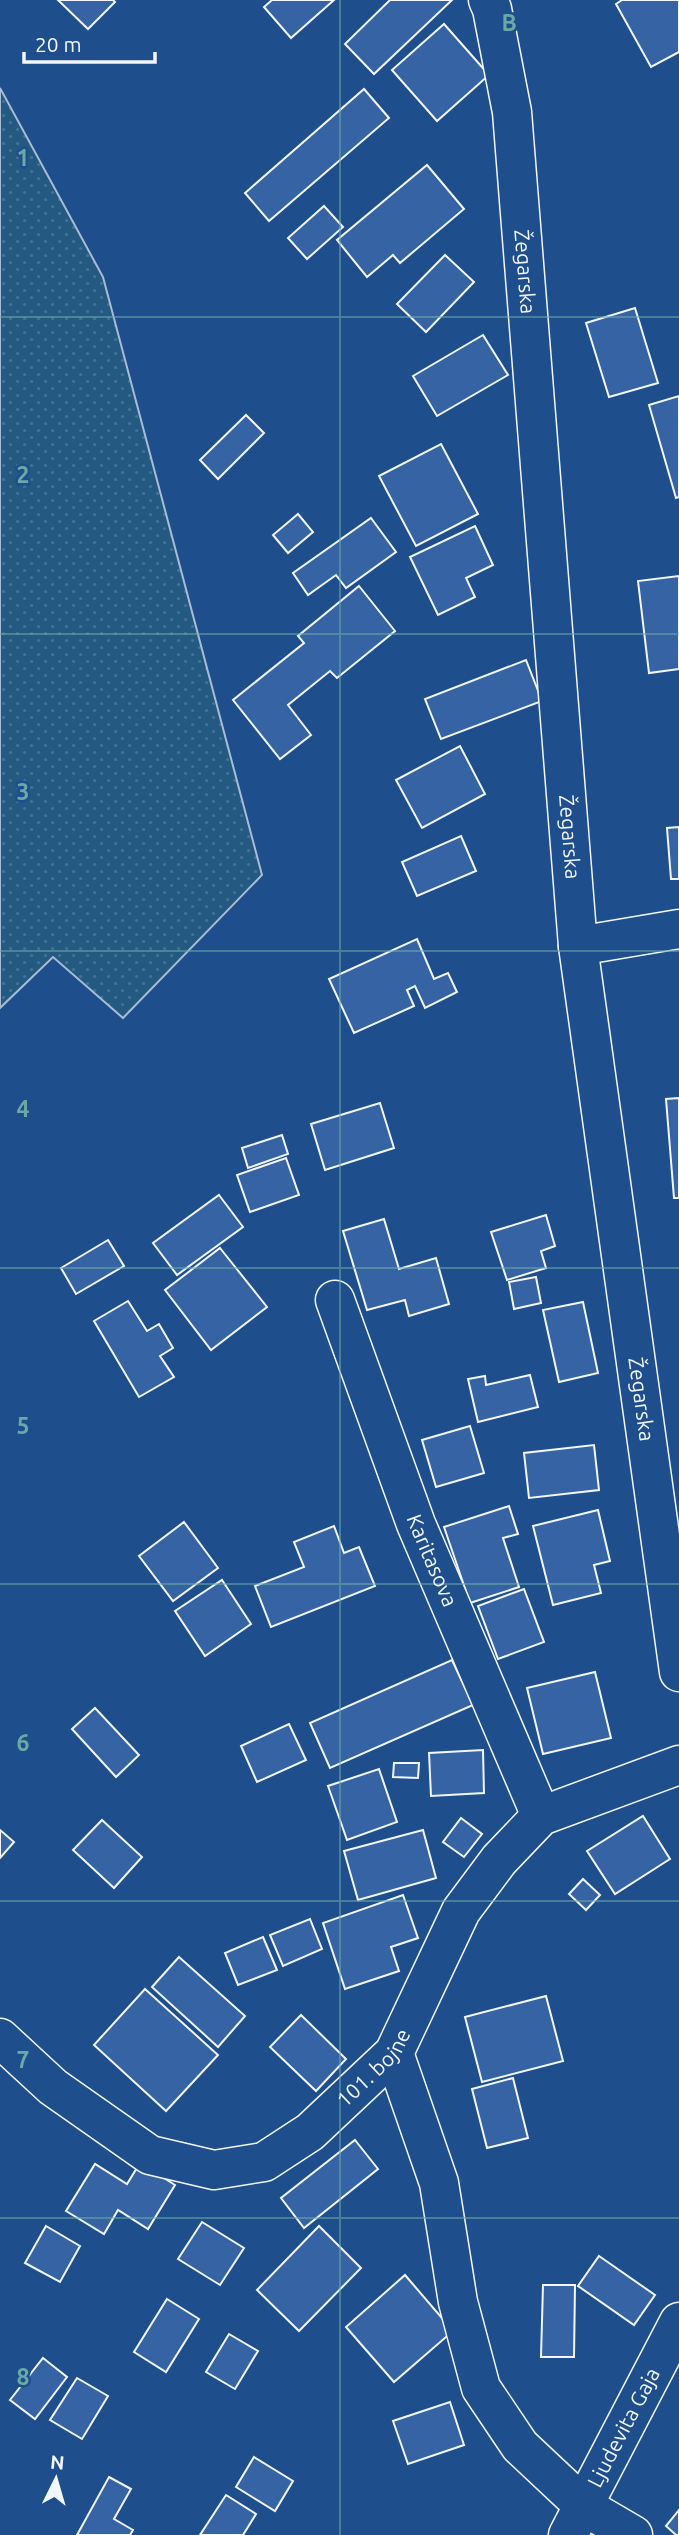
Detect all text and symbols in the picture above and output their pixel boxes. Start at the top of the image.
text: B [501,10,517,35]
scale bar [24,21,156,65]
text: 20 m [35,32,82,56]
text: 1 [17,145,29,170]
street label: Žegarska [510,228,541,315]
text: 2 [17,462,29,487]
text: 3 [17,779,29,804]
street label: Žegarska [555,794,586,880]
text: 4 [17,1096,30,1121]
street label: Žegarska [624,1355,660,1443]
text: 5 [17,1413,29,1438]
street label: Karitasova [403,1511,463,1610]
text: 6 [17,1730,30,1755]
street label: 101. bojne [331,2025,415,2111]
text: 7 [17,2047,29,2072]
street label: Ljudevita Gaja [582,2363,664,2491]
text: 8 [17,2364,29,2389]
north arrow [21,2444,91,2514]
text: N [49,2450,66,2474]

